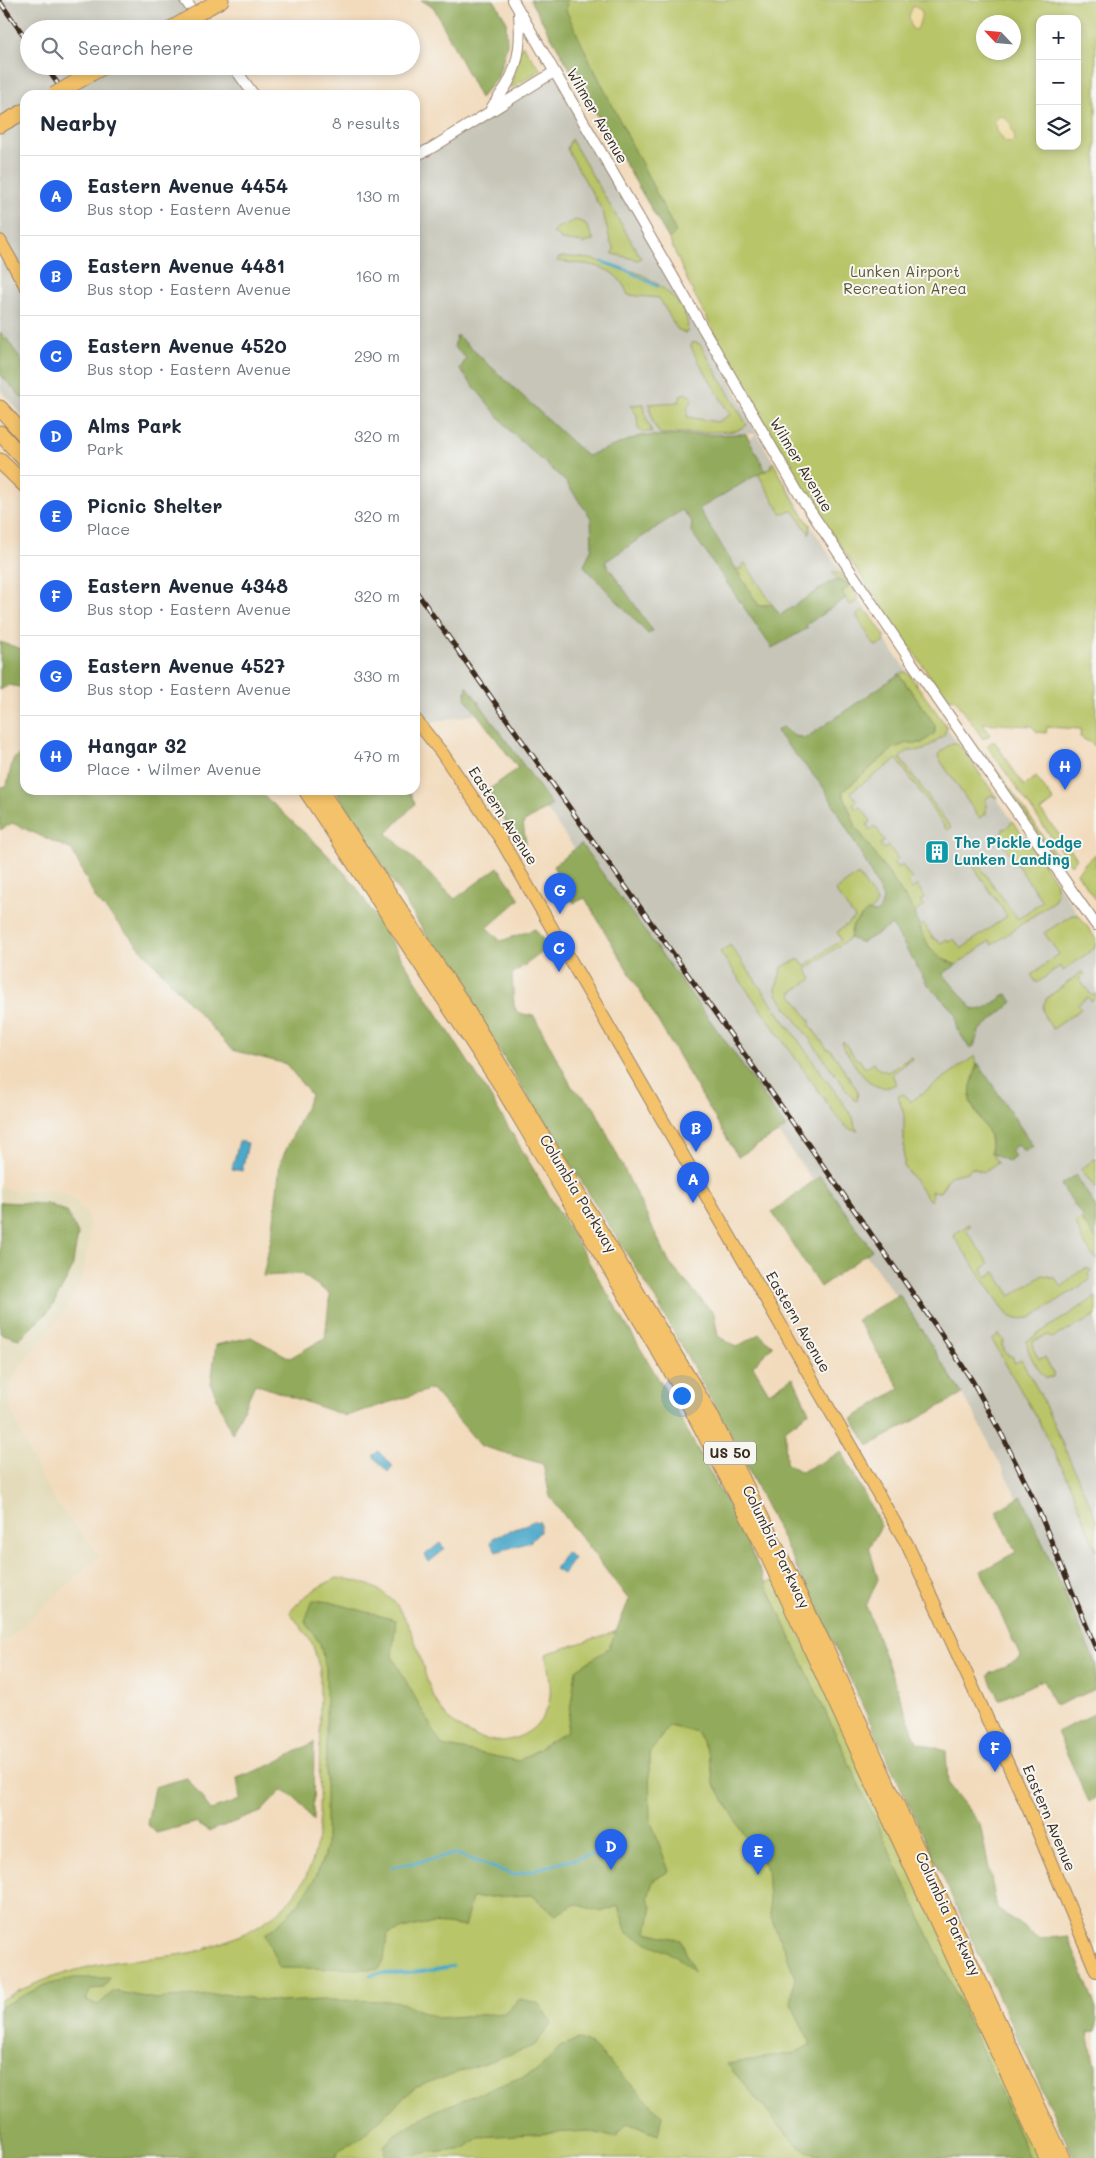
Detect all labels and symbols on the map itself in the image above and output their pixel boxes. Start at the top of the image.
north arrow [976,15,1021,60]
street label: Wilmer Avenue [562,64,633,167]
park label: Lunken Airport Recreation Area [843,261,967,298]
street label: Wilmer Avenue [766,413,838,515]
pin: H [1049,749,1081,790]
street label: Eastern Avenue [465,762,543,869]
place label: The Pickle Lodge Lunken Landing [954,832,1082,869]
building icon: The Pickle Lodge Lunken Landing [924,839,950,865]
pin: G [544,873,576,914]
pin: C [543,931,575,972]
pin: B [680,1111,712,1152]
street label: Columbia Parkway [536,1131,622,1256]
pin: A [677,1162,709,1203]
street label: Eastern Avenue [762,1267,836,1376]
your location [669,1383,695,1409]
road number: US 50 [704,1442,756,1465]
street label: Columbia Parkway [738,1482,815,1612]
pin: F [979,1731,1011,1772]
street label: Eastern Avenue [1019,1761,1081,1874]
pin: D [595,1829,627,1870]
pin: E [742,1834,774,1875]
street label: Columbia Parkway [911,1848,986,1979]

